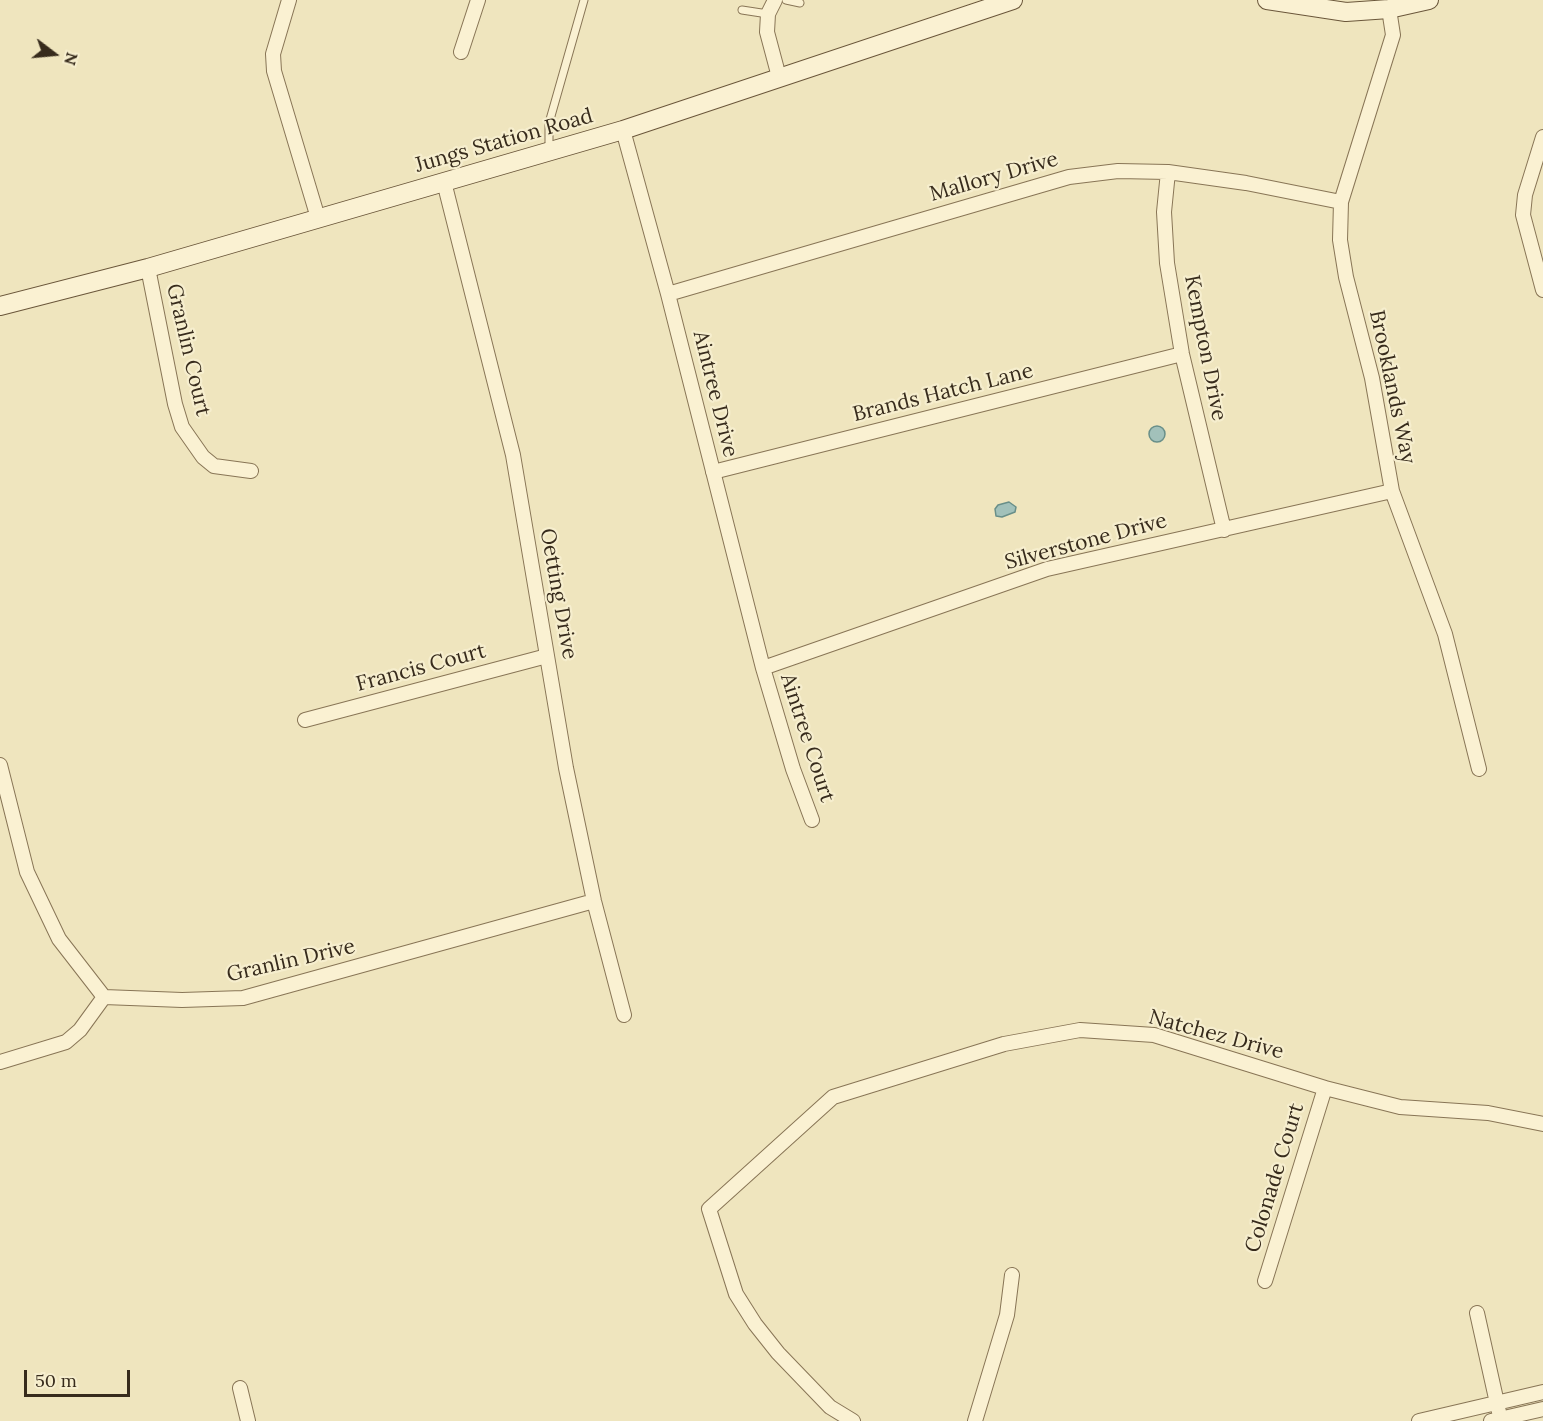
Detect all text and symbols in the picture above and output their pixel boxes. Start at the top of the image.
north arrow [24,24,84,84]
text: N [60,50,83,68]
street label: Jungs Station Road [412,104,596,178]
street label: Mallory Drive [927,147,1061,207]
street label: Kempton Drive [1179,273,1231,423]
street label: Granlin Court [161,281,215,419]
street label: Brooklands Way [1363,308,1421,466]
street label: Aintree Drive [687,328,743,460]
street label: Brands Hatch Lane [850,358,1036,428]
street label: Silverstone Drive [1002,508,1170,576]
street label: Oetting Drive [534,527,582,661]
street label: Francis Court [353,639,489,697]
street label: Aintree Court [774,671,840,805]
street label: Granlin Drive [224,934,358,988]
street label: Natchez Drive [1146,1005,1286,1065]
street label: Colonade Court [1240,1100,1310,1256]
scale bar [27,1358,134,1396]
text: 50 m [35,1369,77,1392]

